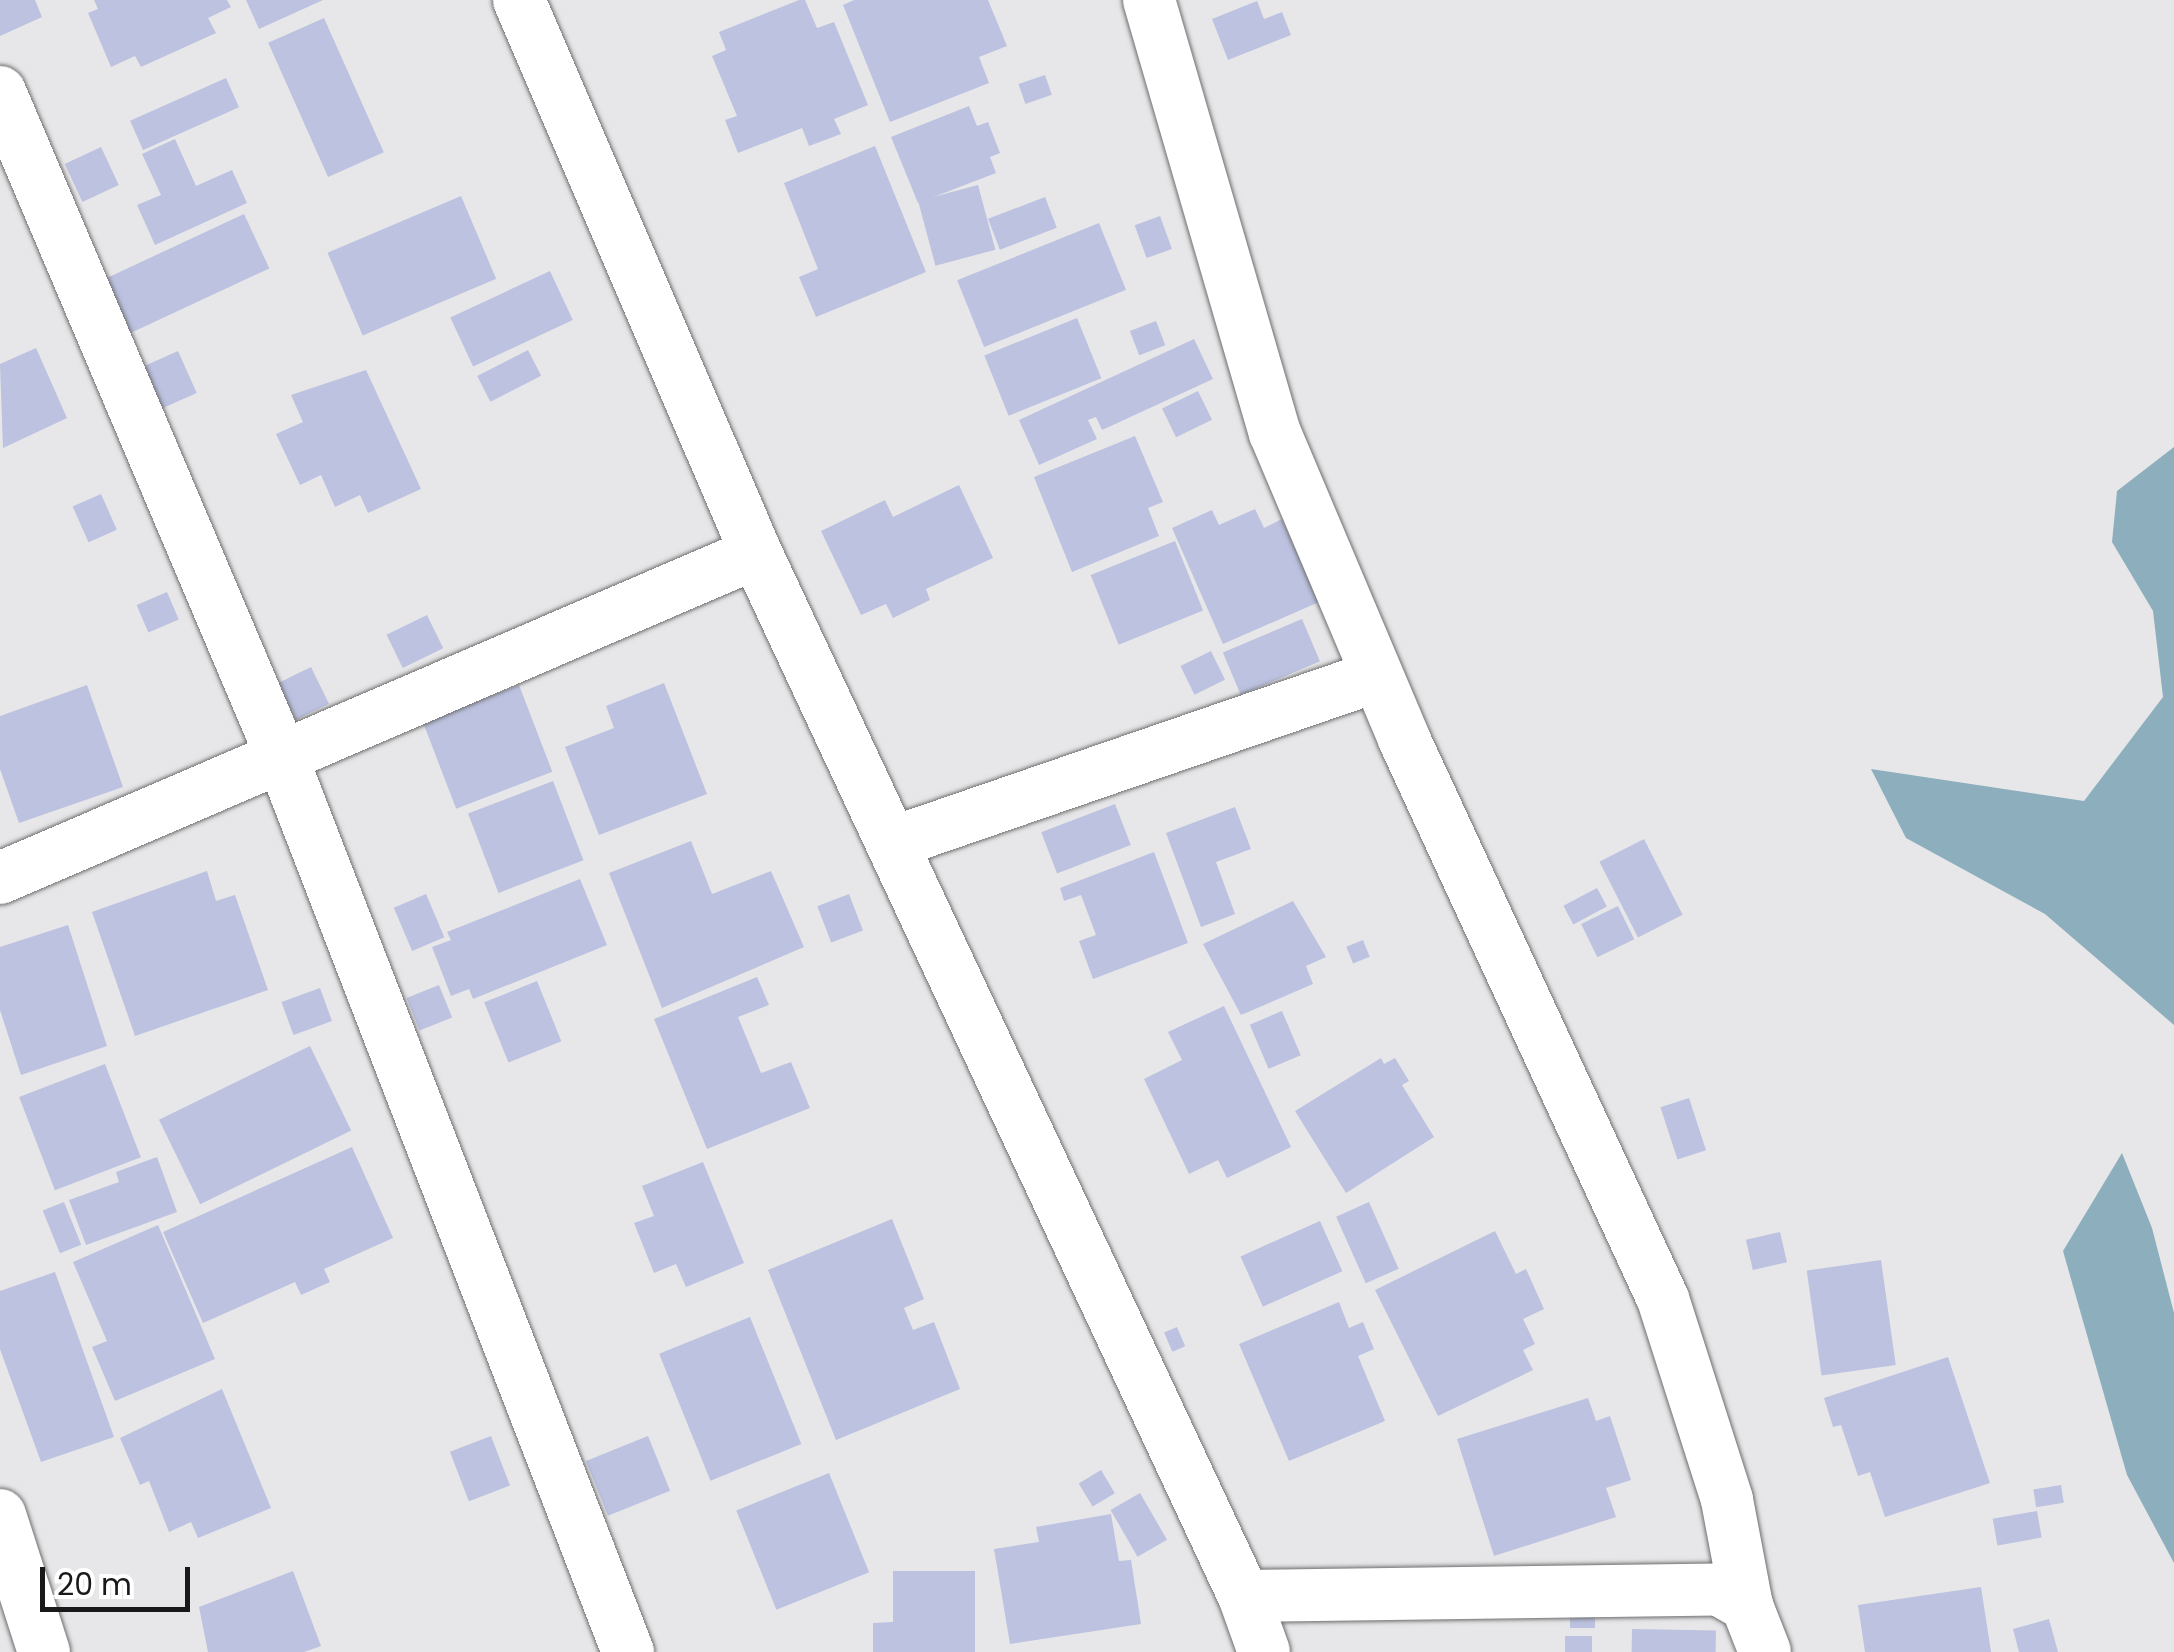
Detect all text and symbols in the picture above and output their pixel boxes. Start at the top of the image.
scale bar [45,1547,195,1609]
text: 20 m [57,1563,132,1606]

